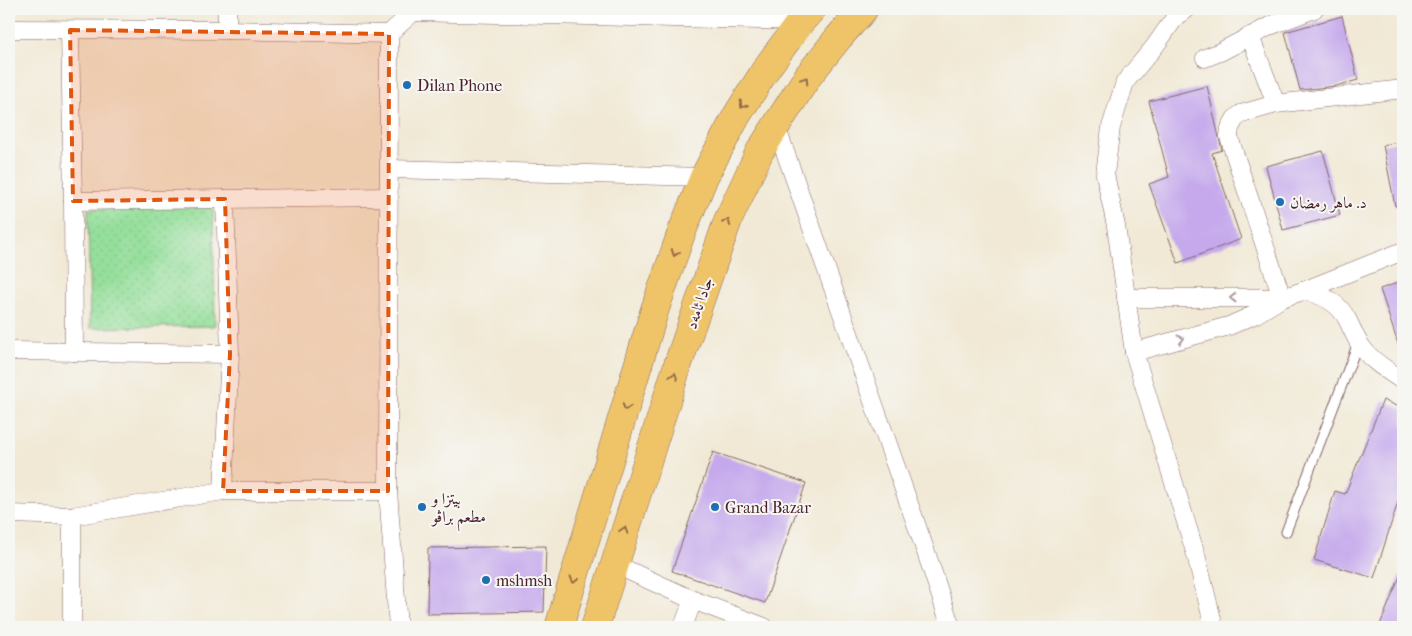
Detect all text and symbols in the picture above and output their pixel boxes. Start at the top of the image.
place label: Dilan Phone [417,76,502,95]
one-way arrow [799,76,809,85]
marker: Dilan Phone [401,79,413,91]
one-way arrow [740,100,749,109]
place label: د. ماهر رمضان [1290,193,1367,213]
marker: د. ماهر رمضان [1274,196,1286,208]
one-way arrow [721,218,731,227]
one-way arrow [671,248,681,256]
street label: جادا ئامەد [681,275,717,331]
one-way arrow [1229,293,1236,303]
one-way arrow [1177,335,1185,345]
one-way arrow [668,372,678,380]
one-way arrow [621,403,631,411]
place label: بيتزا و مطعم براڤو [430,489,486,532]
place label: Grand Bazar [725,498,811,517]
marker: بيتزا و مطعم براڤو [416,501,428,513]
marker: Grand Bazar [709,501,721,513]
one-way arrow [619,527,629,535]
place label: mshmsh [496,571,552,590]
marker: mshmsh [480,574,492,586]
one-way arrow [569,575,579,583]

